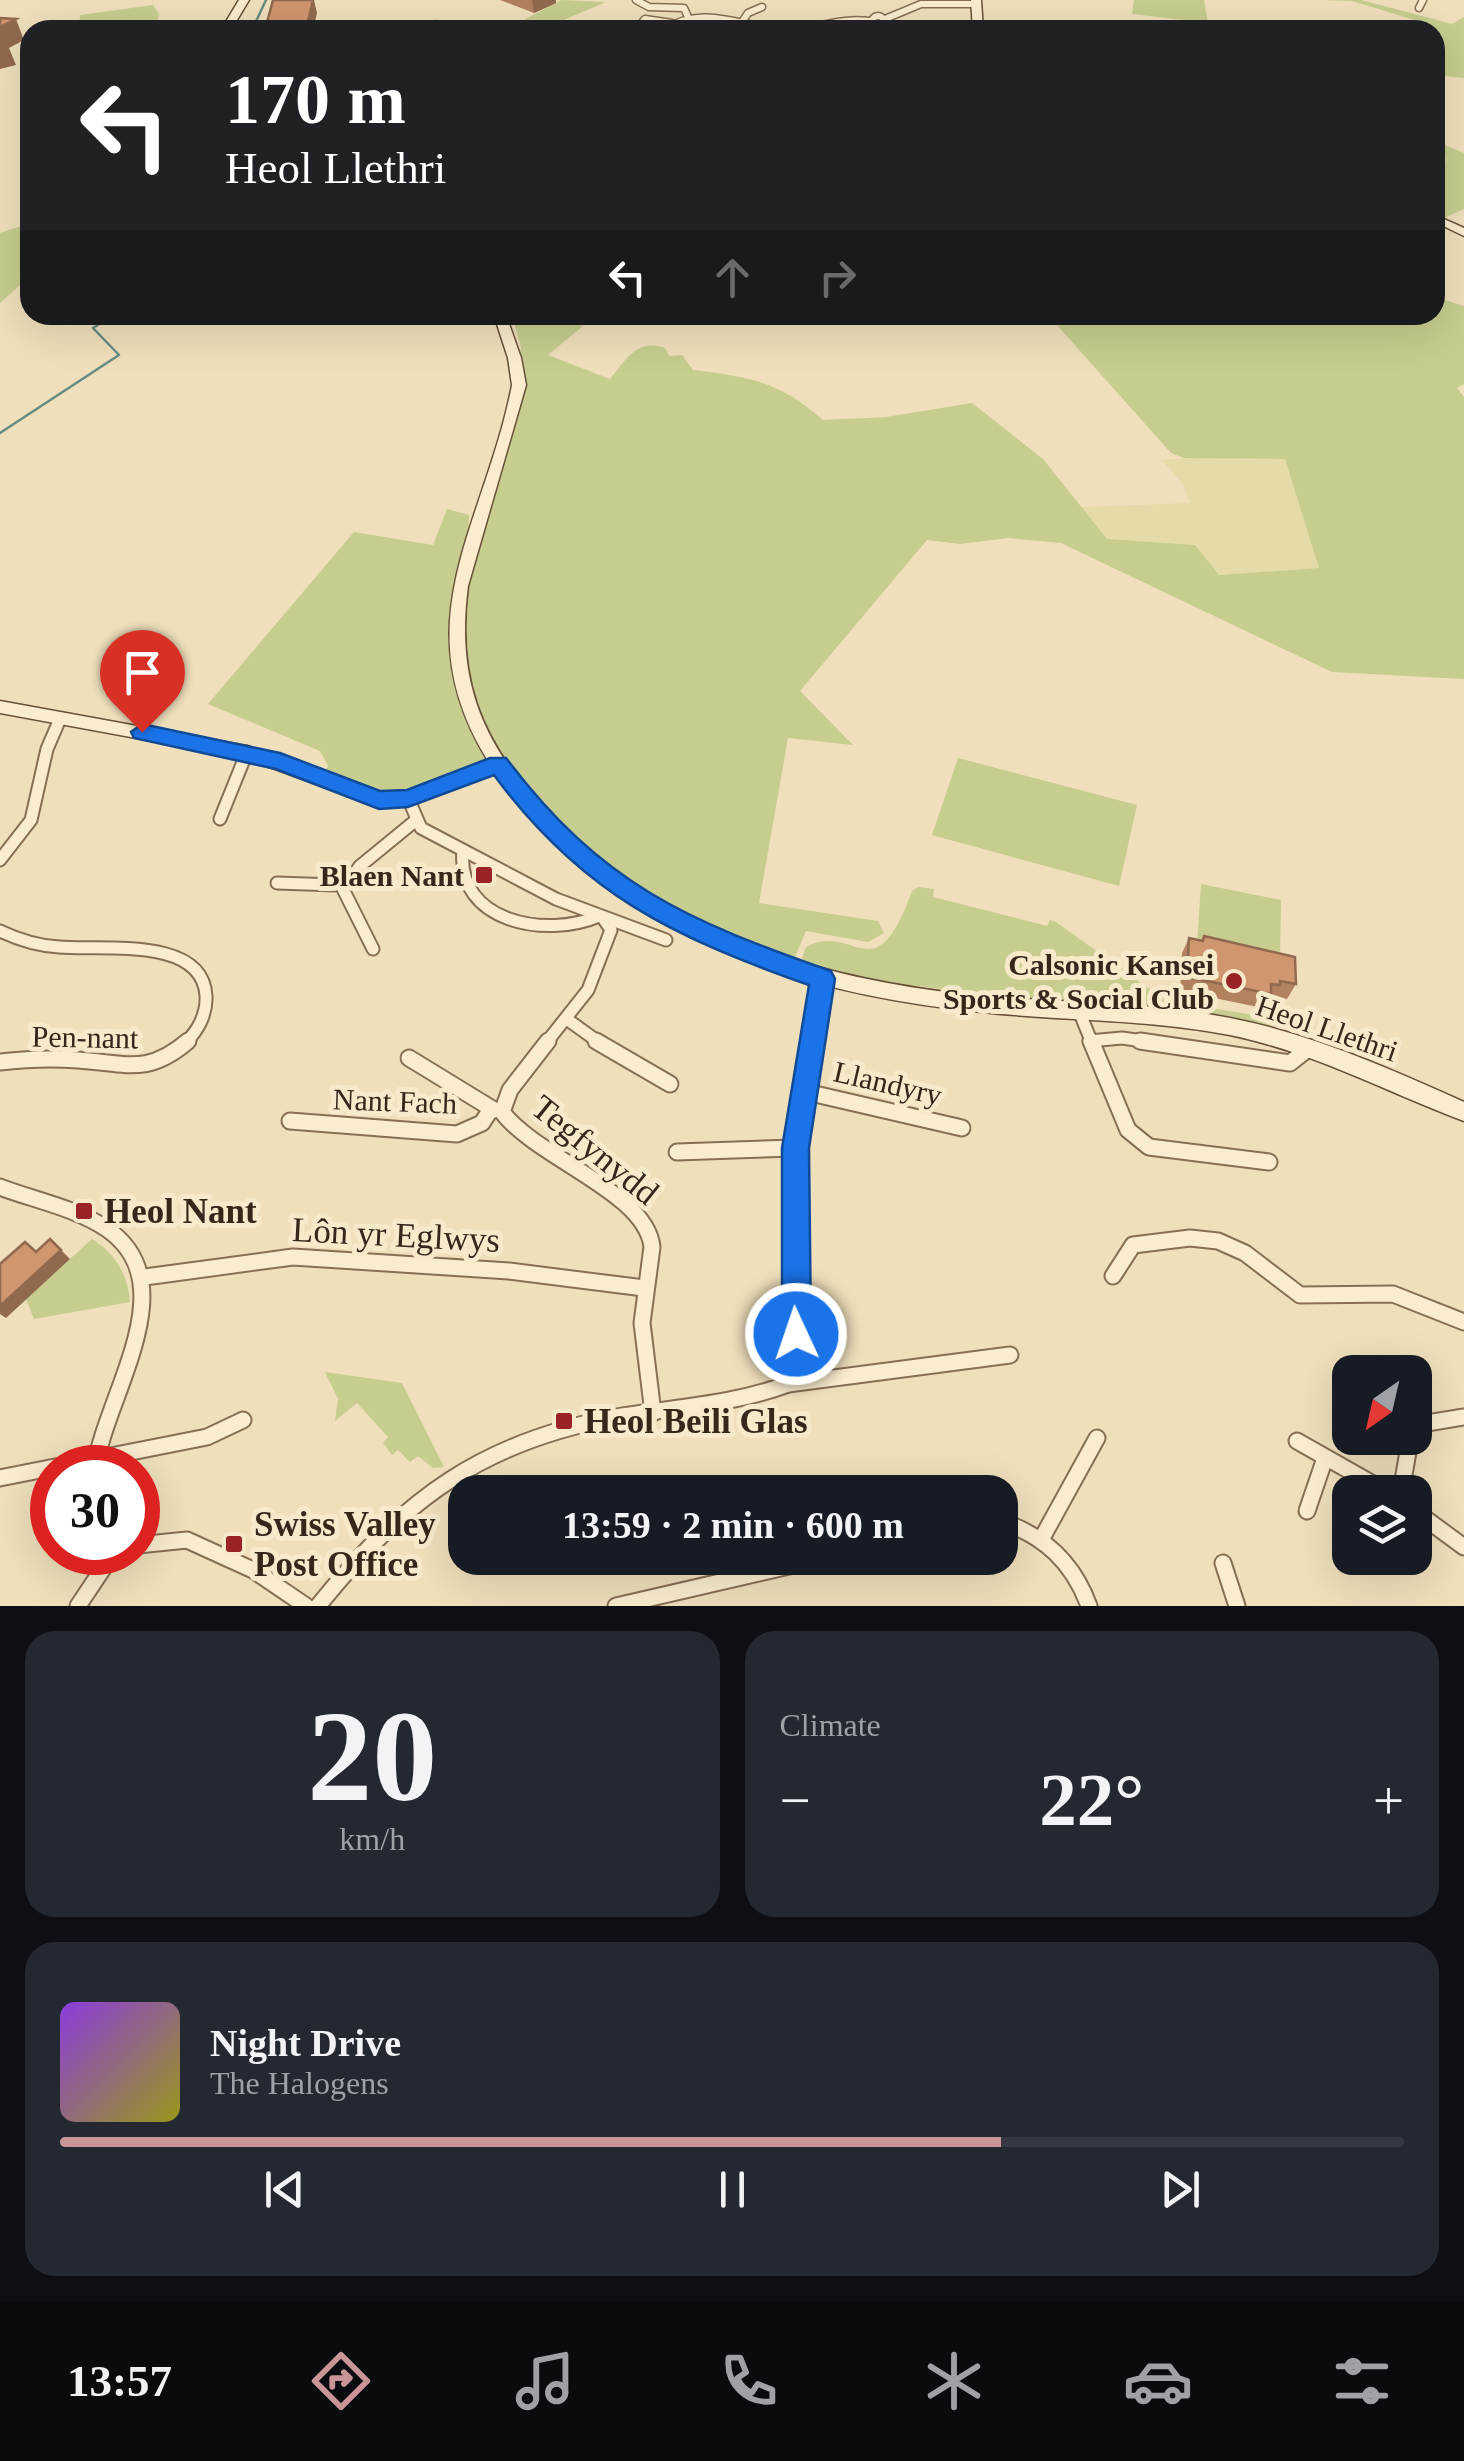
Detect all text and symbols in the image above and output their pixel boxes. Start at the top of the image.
icon: left [60,60,190,190]
text: 170 m [225,61,406,138]
text: Heol Llethri [225,143,446,193]
icon: left [600,250,655,305]
icon: ahead [705,250,760,305]
icon: right [810,250,865,305]
pin [100,630,185,733]
icon: arrive [115,645,170,700]
place label: Blaen Nant [320,859,464,892]
marker: Blaen Nant [473,864,495,886]
place label: Calsonic Kansei Sports & Social Club [943,948,1214,1015]
marker: Calsonic Kansei Sports & Social Club [1223,970,1245,992]
street label: Heol Llethri [1252,988,1402,1068]
street label: Pen-nant [31,1020,139,1054]
street label: Llandyry [831,1055,945,1111]
street label: Nant Fach [332,1082,458,1120]
street label: Tegfynydd [524,1087,666,1213]
place label: Heol Nant [104,1192,257,1231]
marker: Heol Nant [73,1200,95,1222]
street label: Lôn yr Eglwys [291,1210,501,1260]
position arrow [744,1282,848,1386]
north arrow [1332,1355,1432,1455]
map controls [1332,1355,1432,1575]
place label: Heol Beili Glas [584,1402,808,1441]
marker: Heol Beili Glas [553,1410,575,1432]
speed limit sign: 30 [30,1445,160,1575]
button: layers [1332,1475,1432,1575]
text: 13:59 · 2 min · 600 m [562,1504,904,1546]
place label: Swiss Valley Post Office [254,1505,436,1584]
marker: Swiss Valley Post Office [223,1533,245,1555]
text: 20 [307,1684,437,1828]
text: Climate [780,1707,881,1743]
text: 22° [1039,1758,1144,1841]
text: − [780,1770,811,1831]
text: + [1373,1770,1404,1831]
text: km/h [339,1821,405,1857]
text: Night Drive [210,2022,401,2064]
text: The Halogens [210,2065,389,2101]
icon: previous [257,2162,312,2217]
icon: pause [705,2162,760,2217]
icon: next [1153,2162,1208,2217]
icon: directions [306,2346,376,2416]
icon: music [510,2346,580,2416]
icon: phone [714,2346,784,2416]
icon: climate [919,2346,989,2416]
icon: car [1123,2346,1193,2416]
icon: filters [1327,2346,1397,2416]
text: 13:57 [67,2356,172,2406]

